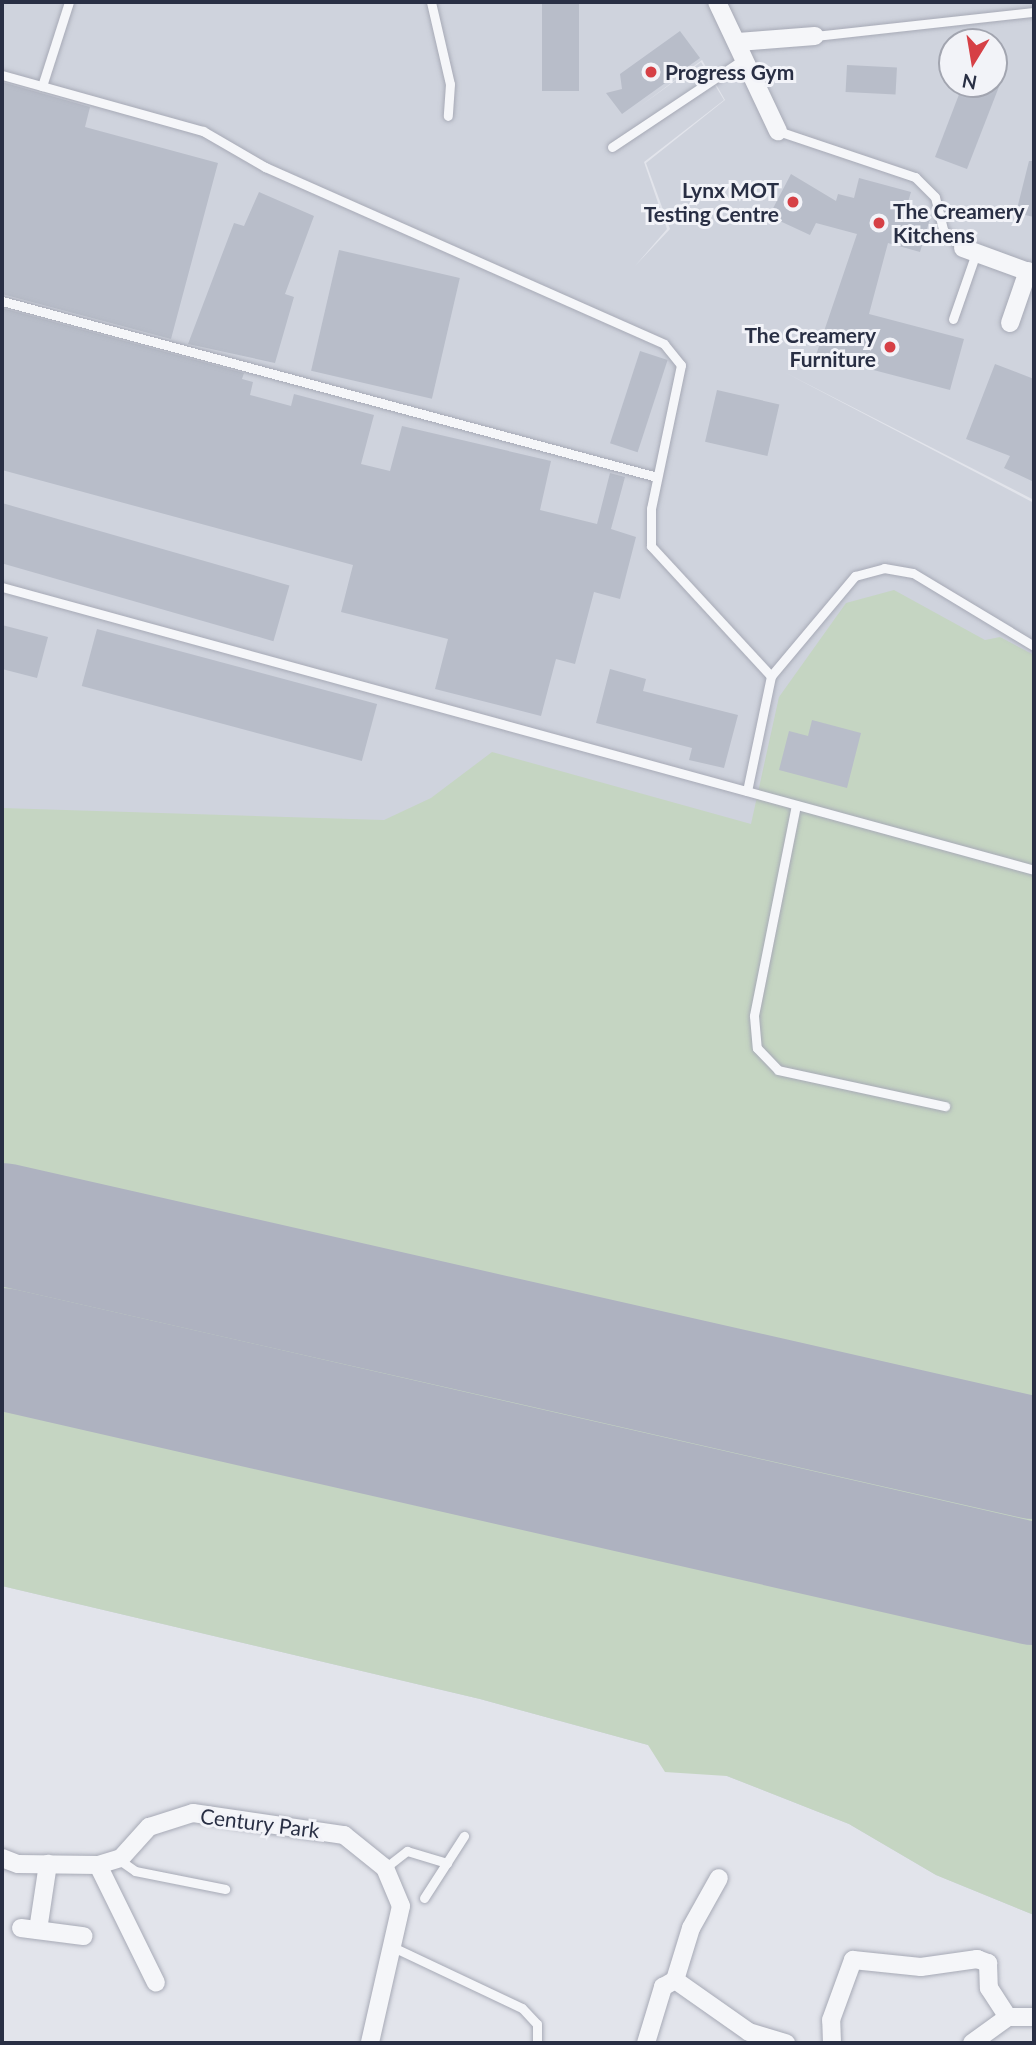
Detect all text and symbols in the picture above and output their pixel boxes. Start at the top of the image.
north arrow [938,28,1008,98]
place label: Progress Gym [665,59,794,85]
marker: Progress Gym [643,64,659,80]
text: N [960,69,979,95]
place label: Lynx MOT Testing Centre [644,177,779,227]
marker: Lynx MOT Testing Centre [785,194,801,210]
place label: The Creamery Kitchens [893,198,1025,248]
marker: The Creamery Kitchens [871,215,887,231]
place label: The Creamery Furniture [744,322,876,372]
marker: The Creamery Furniture [882,339,898,355]
street label: Century Park [199,1803,321,1843]

